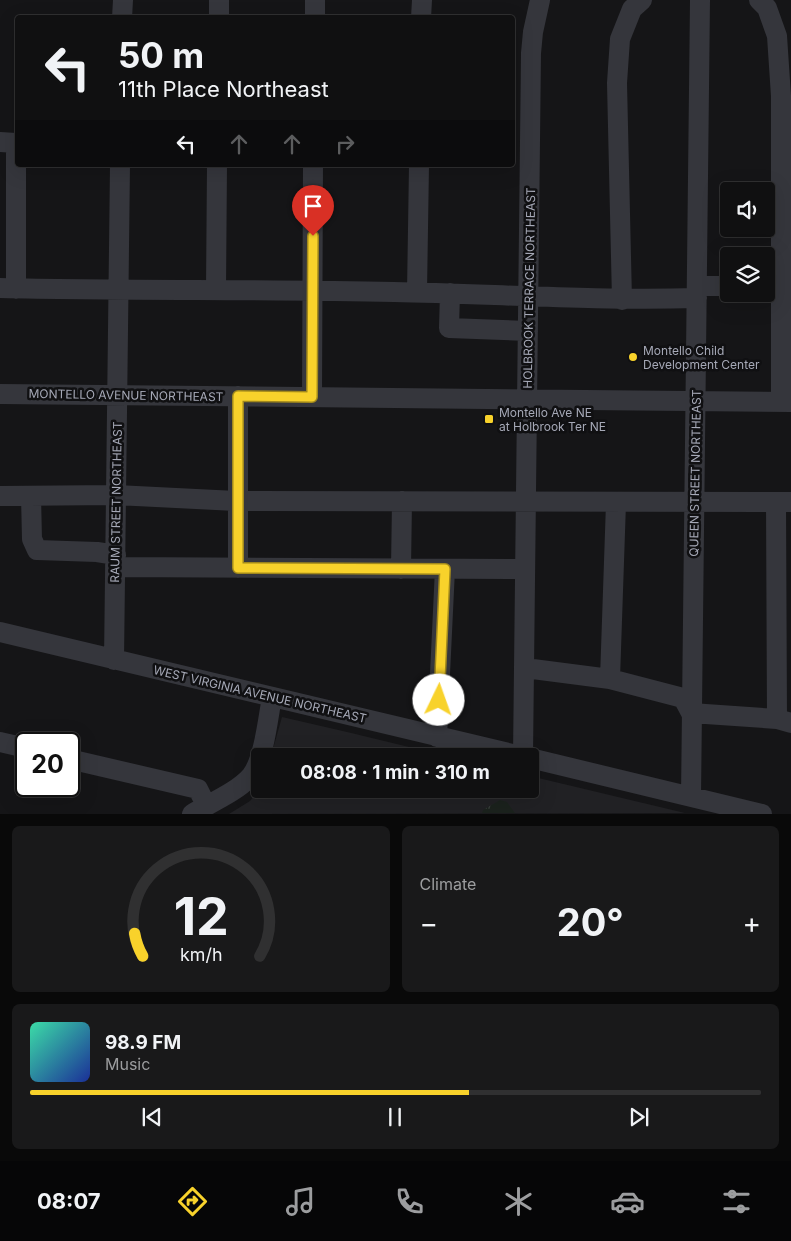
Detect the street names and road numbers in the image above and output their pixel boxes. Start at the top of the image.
street label: HOLBROOK TERRACE NORTHEAST [520,187,538,389]
street label: MONTELLO AVENUE NORTHEAST [28,386,224,404]
street label: QUEEN STREET NORTHEAST [686,389,704,557]
street label: RAUM STREET NORTHEAST [107,421,125,583]
street label: WEST VIRGINIA AVENUE NORTHEAST [152,662,368,726]

